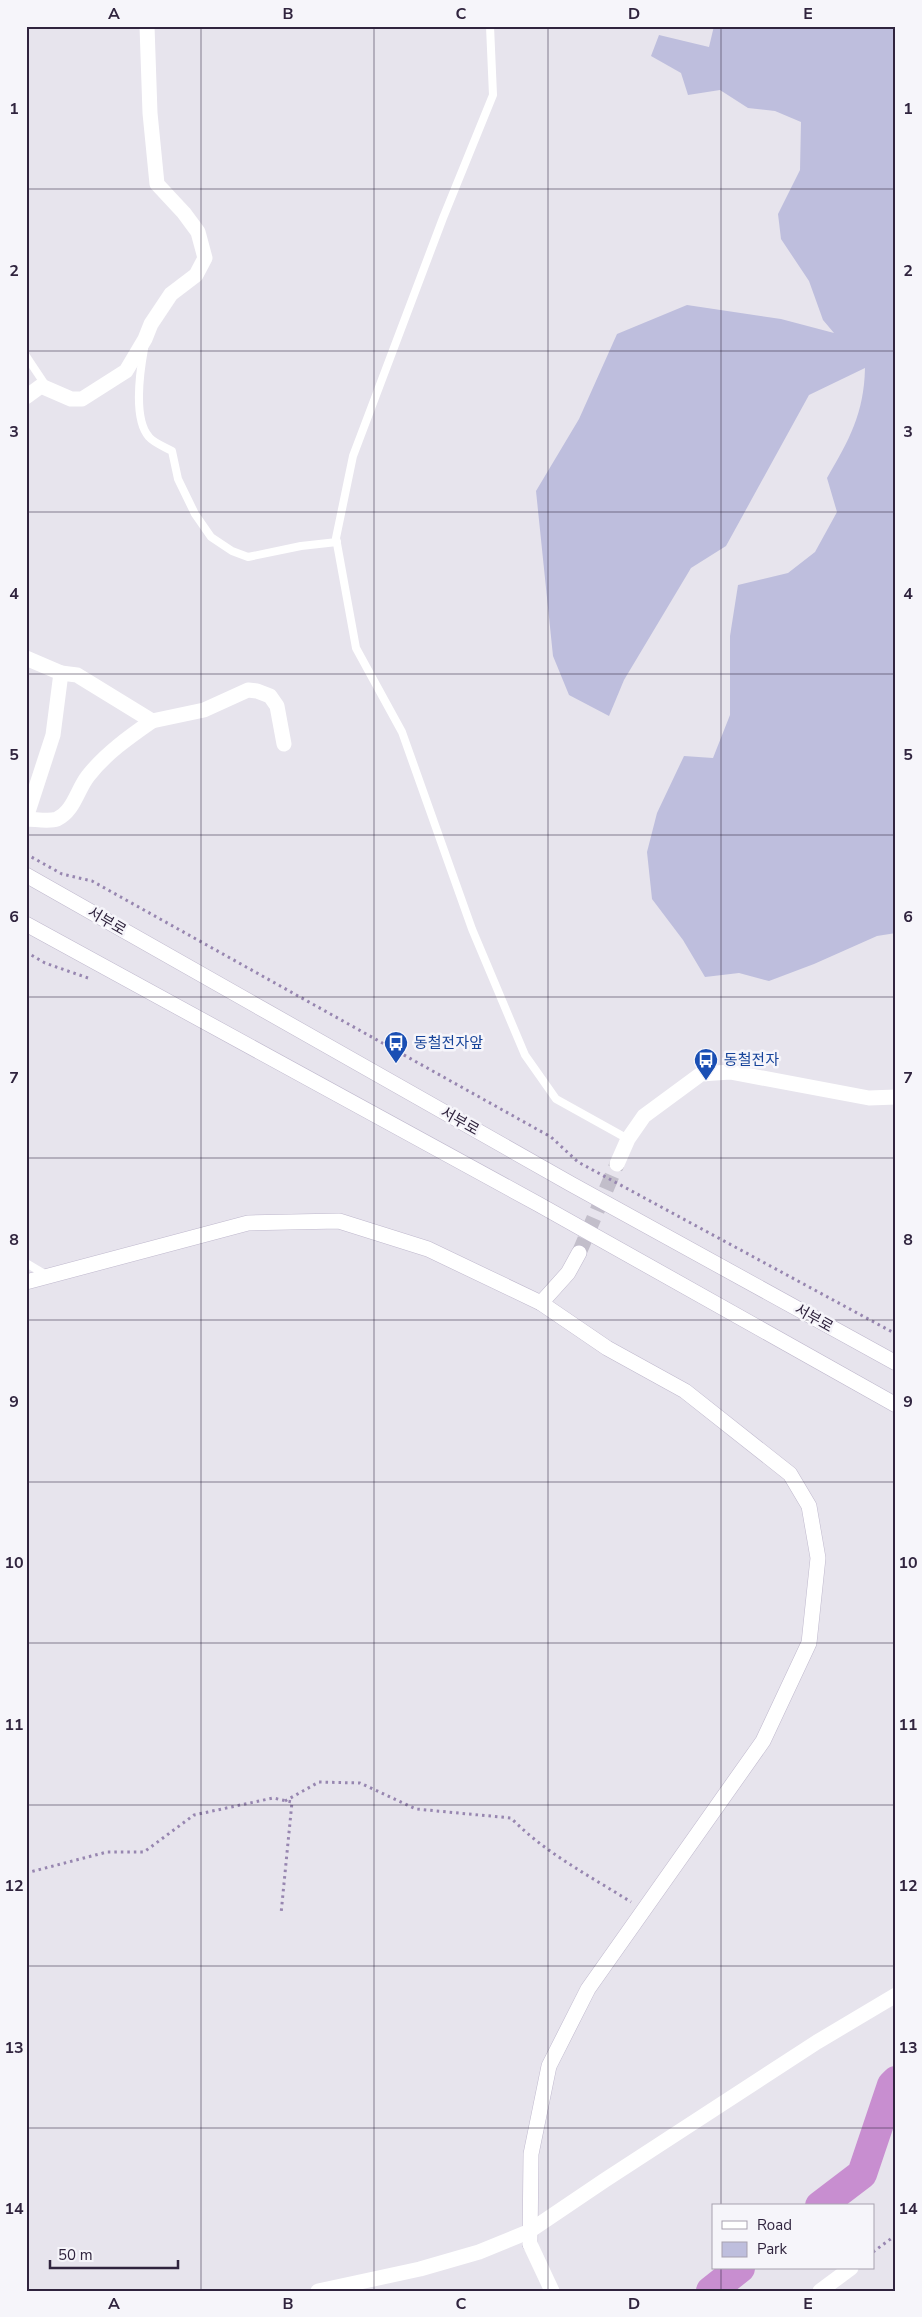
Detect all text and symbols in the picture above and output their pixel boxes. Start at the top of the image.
text: A [108,3,120,25]
text: B [282,3,294,25]
text: C [456,3,467,25]
text: D [628,3,640,25]
text: E [803,3,813,25]
text: 1 [9,98,19,120]
text: 1 [903,98,913,120]
text: 2 [9,260,19,282]
text: 2 [903,260,913,282]
text: 3 [9,421,19,443]
text: 3 [903,421,913,443]
text: 4 [9,583,19,605]
text: 4 [903,583,913,605]
text: 5 [9,744,19,766]
text: 5 [903,744,913,766]
street label: 서부로 [84,902,130,940]
text: 6 [9,906,19,928]
text: 6 [903,906,913,928]
bus stop icon: 동철전자앞 [383,1030,409,1064]
place label: 동철전자앞 [414,1033,483,1053]
bus stop icon: 동철전자 [693,1047,719,1081]
place label: 동철전자 [724,1050,779,1070]
text: 7 [9,1067,19,1089]
text: 7 [903,1067,913,1089]
street label: 서부로 [437,1102,483,1140]
text: 8 [9,1229,19,1251]
text: 8 [903,1229,913,1251]
street label: 서부로 [791,1299,837,1337]
text: 9 [9,1391,19,1413]
text: 9 [903,1391,913,1413]
text: 10 [4,1552,24,1574]
text: 10 [898,1552,918,1574]
text: 11 [4,1714,24,1736]
text: 11 [898,1714,918,1736]
text: 12 [4,1875,24,1897]
text: 12 [898,1875,918,1897]
text: 13 [4,2037,24,2059]
text: 13 [898,2037,918,2059]
text: 14 [4,2198,24,2220]
text: 14 [898,2198,918,2220]
legend [712,2204,874,2270]
text: Road [757,2215,792,2235]
scale bar [50,2237,178,2269]
text: Park [757,2239,787,2259]
text: 50 m [58,2245,93,2265]
text: A [108,2293,120,2315]
text: B [282,2293,294,2315]
text: C [456,2293,467,2315]
text: D [628,2293,640,2315]
text: E [803,2293,813,2315]

